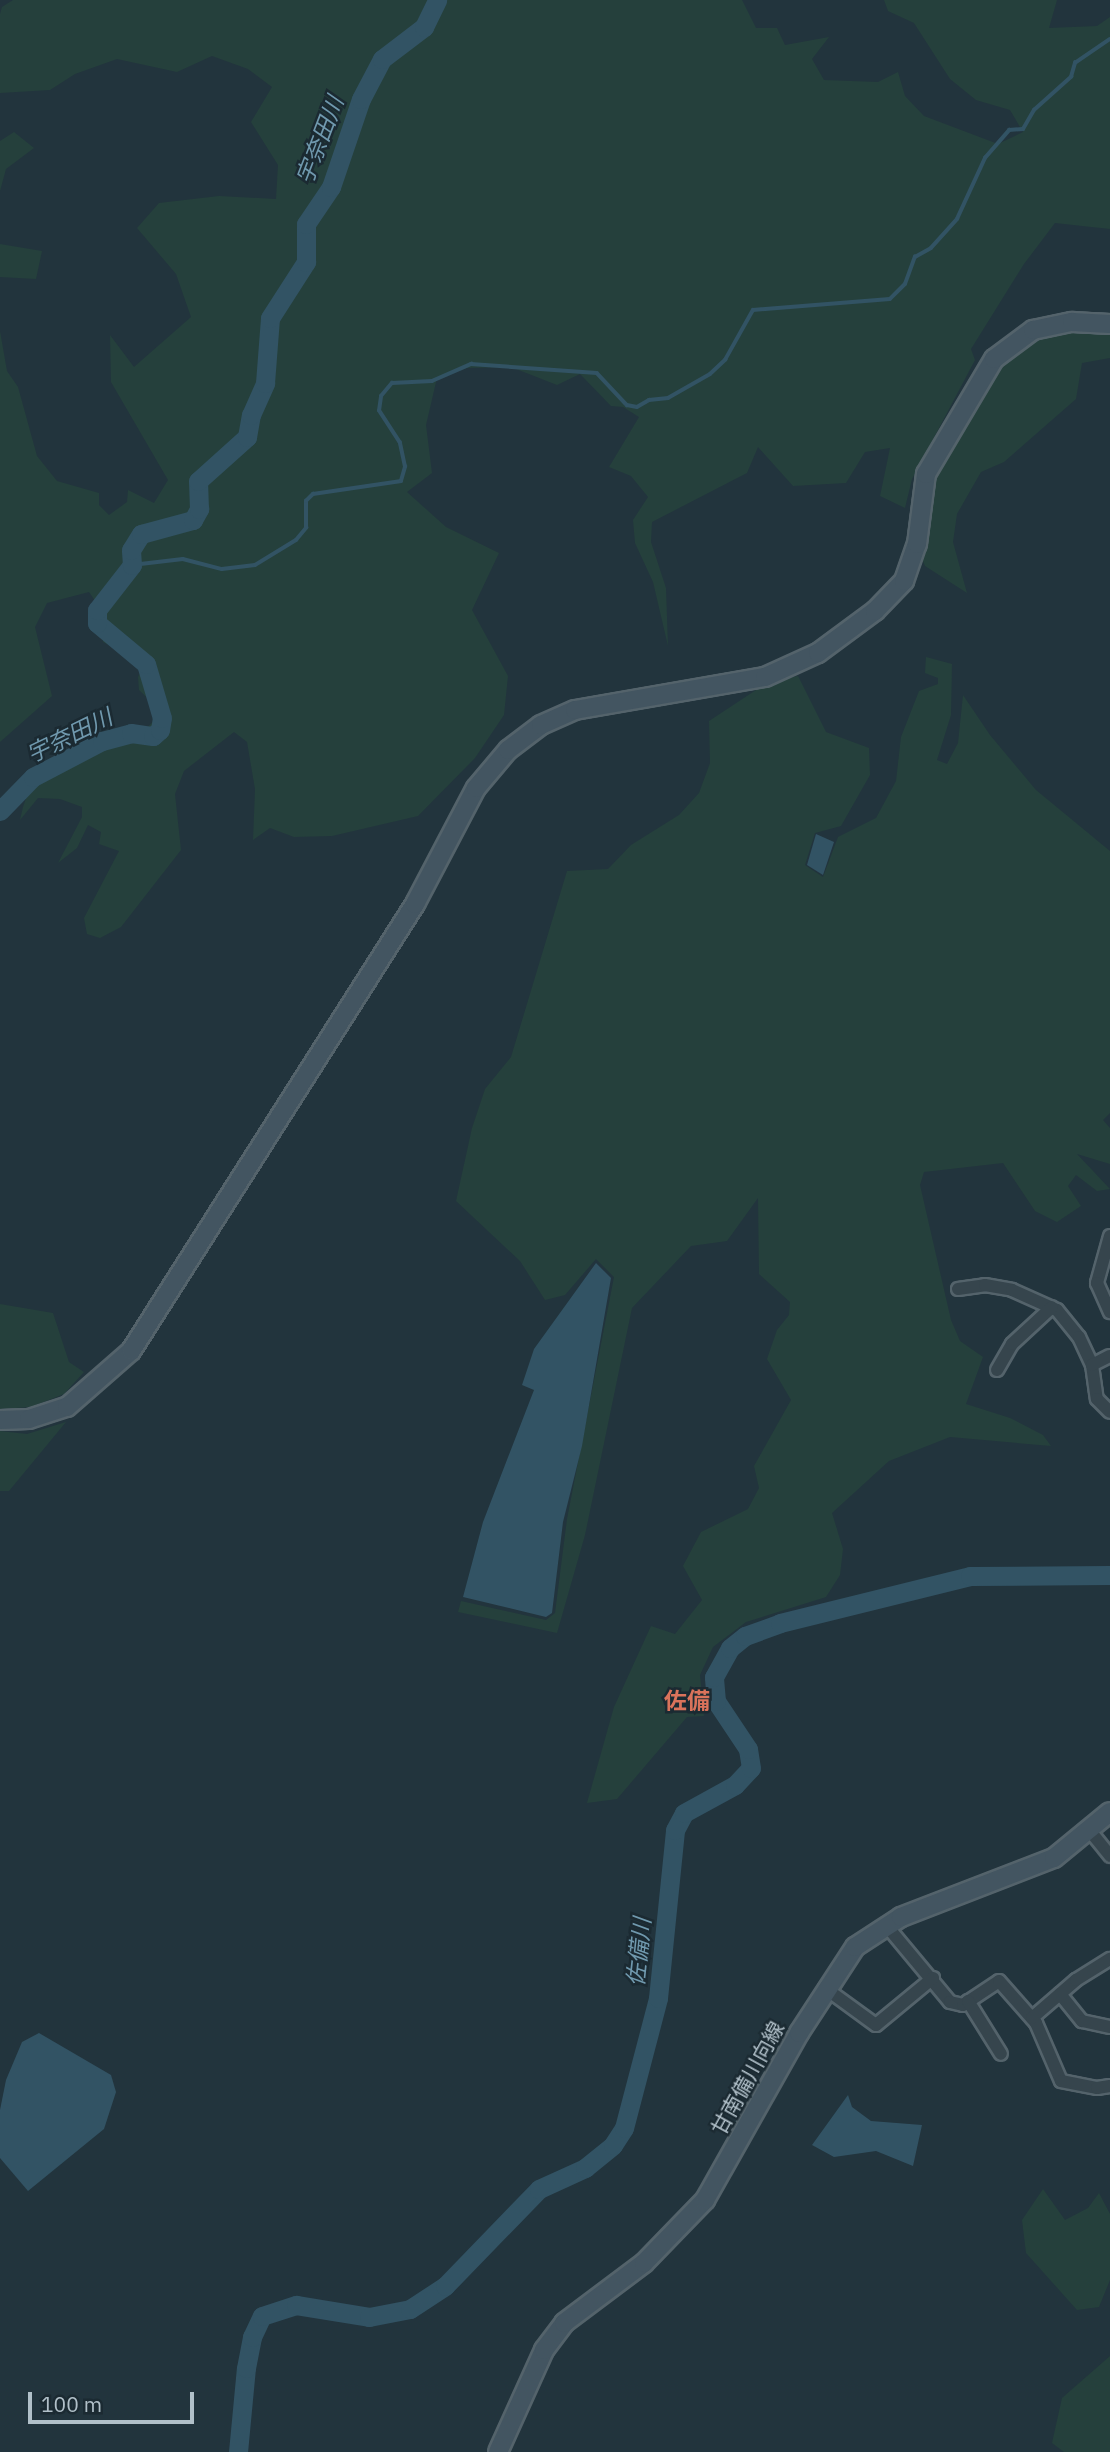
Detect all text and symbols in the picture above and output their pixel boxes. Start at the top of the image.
water label: 宇奈田川 [290,92,348,188]
water label: 宇奈田川 [22,702,116,768]
district label: 佐備 [664,1686,710,1714]
water label: 佐備川 [621,1916,655,1988]
street label: 甘南備川向線 [705,2017,789,2139]
scale bar [32,2378,198,2422]
text: 100 m [41,2390,102,2418]

